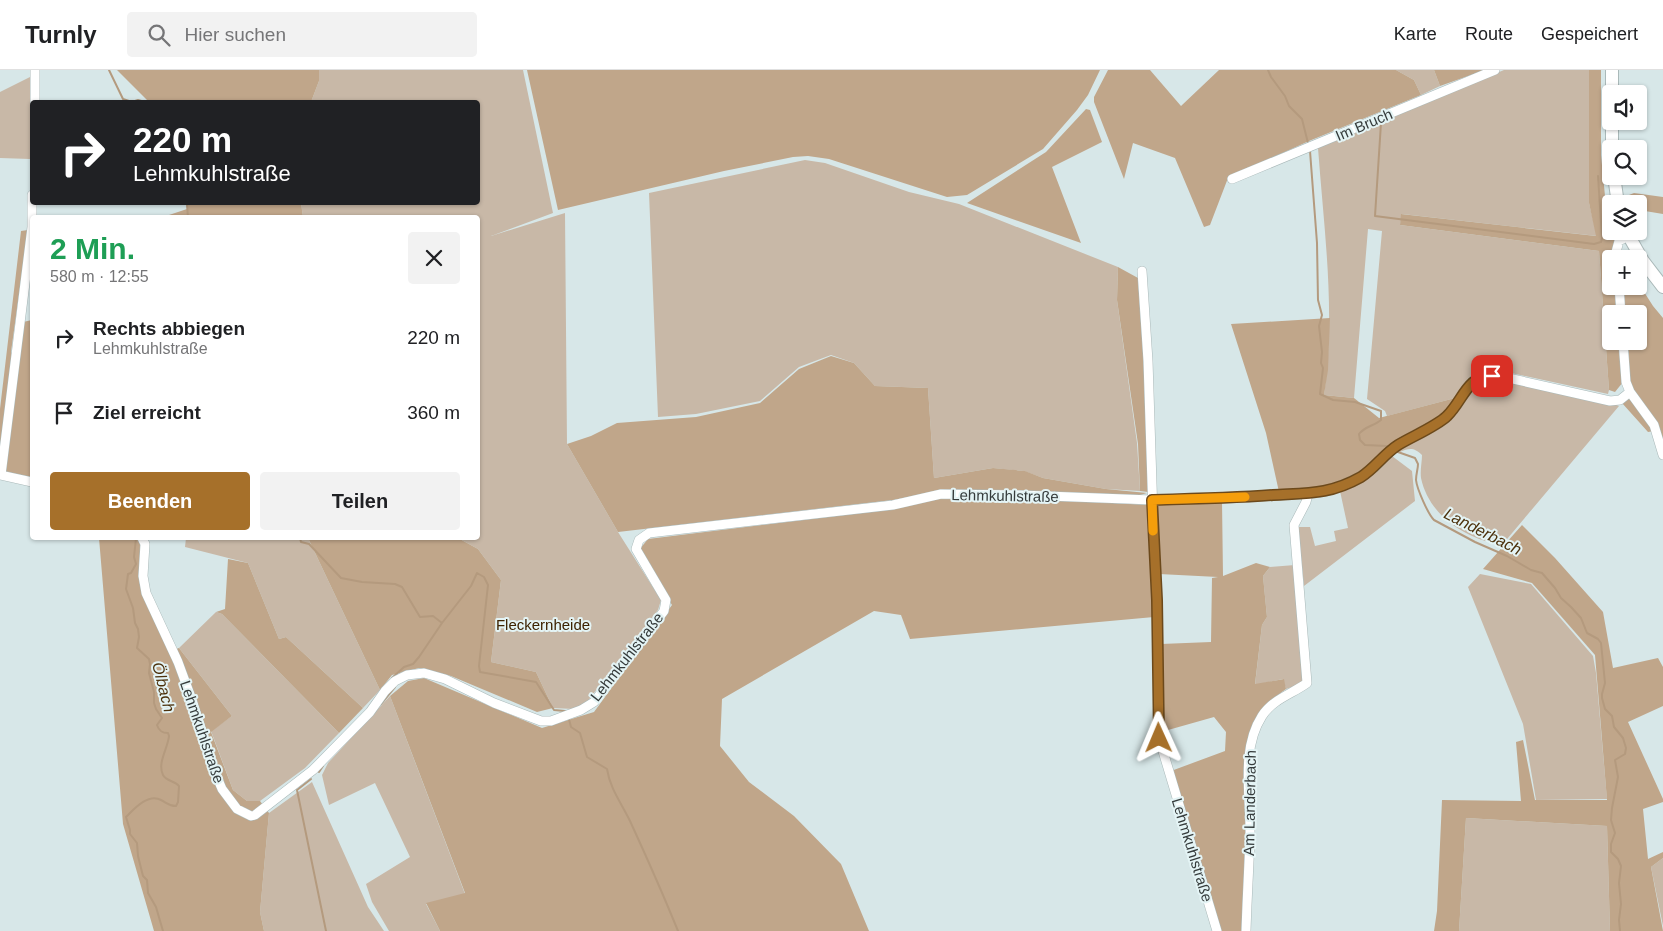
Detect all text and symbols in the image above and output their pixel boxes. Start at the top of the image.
search box [127,12,477,57]
text: Turnly [25,21,97,48]
icon: search [145,21,173,49]
text: Hier suchen [185,24,286,45]
text: Karte [1394,24,1437,44]
text: Route [1465,24,1513,44]
text: Gespeichert [1541,24,1638,44]
map controls [1602,85,1647,350]
button: sound [1602,85,1647,130]
street label: Im Bruch [1333,105,1395,144]
icon: right [50,120,115,185]
text: 220 m [133,120,232,159]
button: search [1602,140,1647,185]
text: Lehmkuhlstraße [133,161,291,186]
button: layers [1602,195,1647,240]
text: 2 Min. [50,232,135,265]
button: close [408,232,460,284]
button: + [1602,250,1647,295]
text: 580 m · 12:55 [50,268,149,285]
button: − [1602,305,1647,350]
text: Rechts abbiegen [93,318,245,339]
icon: right [50,324,78,352]
text: 220 m [407,327,460,348]
text: Lehmkuhlstraße [93,340,208,357]
pin [1471,355,1513,397]
icon: arrive [1478,362,1506,390]
icon: arrive [50,399,78,427]
text: Ziel erreicht [93,402,201,423]
text: 360 m [407,402,460,423]
button: Beenden [50,472,250,530]
button: Teilen [260,472,460,530]
street label: Lehmkuhlstraße [951,486,1059,505]
water label: Landerbach [1441,505,1524,558]
street label: Lehmkuhlstraße [587,609,666,704]
park label: Fleckernheide [496,616,590,633]
water label: Ölbach [149,660,178,714]
street label: Lehmkuhlstraße [177,678,228,785]
position arrow [1132,711,1184,763]
street label: Am Landerbach [1240,750,1259,856]
street label: Lehmkuhlstraße [1169,796,1216,904]

